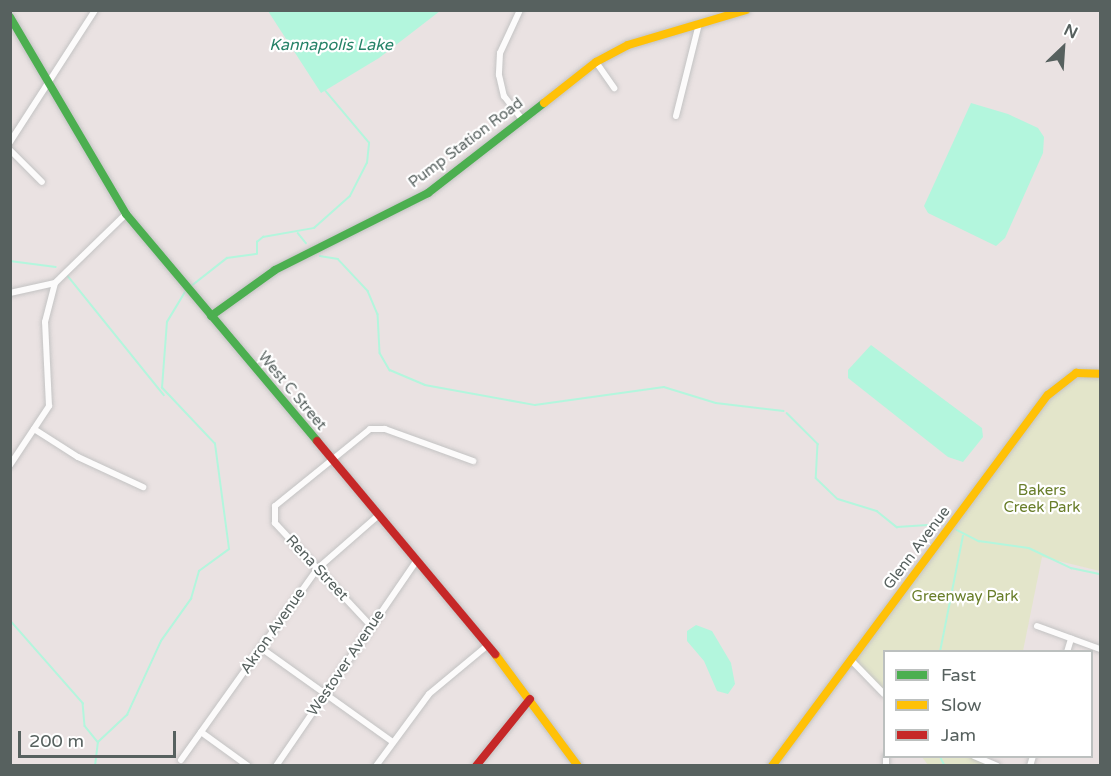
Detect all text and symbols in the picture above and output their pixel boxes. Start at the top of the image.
north arrow [1033,18,1093,78]
text: N [1061,20,1081,43]
water label: Kannapolis Lake [269,35,393,55]
street label: Pump Station Road [405,94,527,192]
street label: West C Street [254,348,330,434]
park label: Bakers Creek Park [1004,481,1080,516]
street label: Glenn Avenue [880,503,954,593]
street label: Rena Street [282,531,352,605]
street label: Akron Avenue [237,585,309,677]
park label: Greenway Park [912,588,1018,606]
street label: Westover Avenue [304,606,388,720]
legend [883,650,1093,758]
text: Fast [941,664,976,686]
text: Slow [941,694,982,716]
scale bar [21,719,178,757]
text: Jam [941,724,976,746]
text: 200 m [29,730,84,752]

